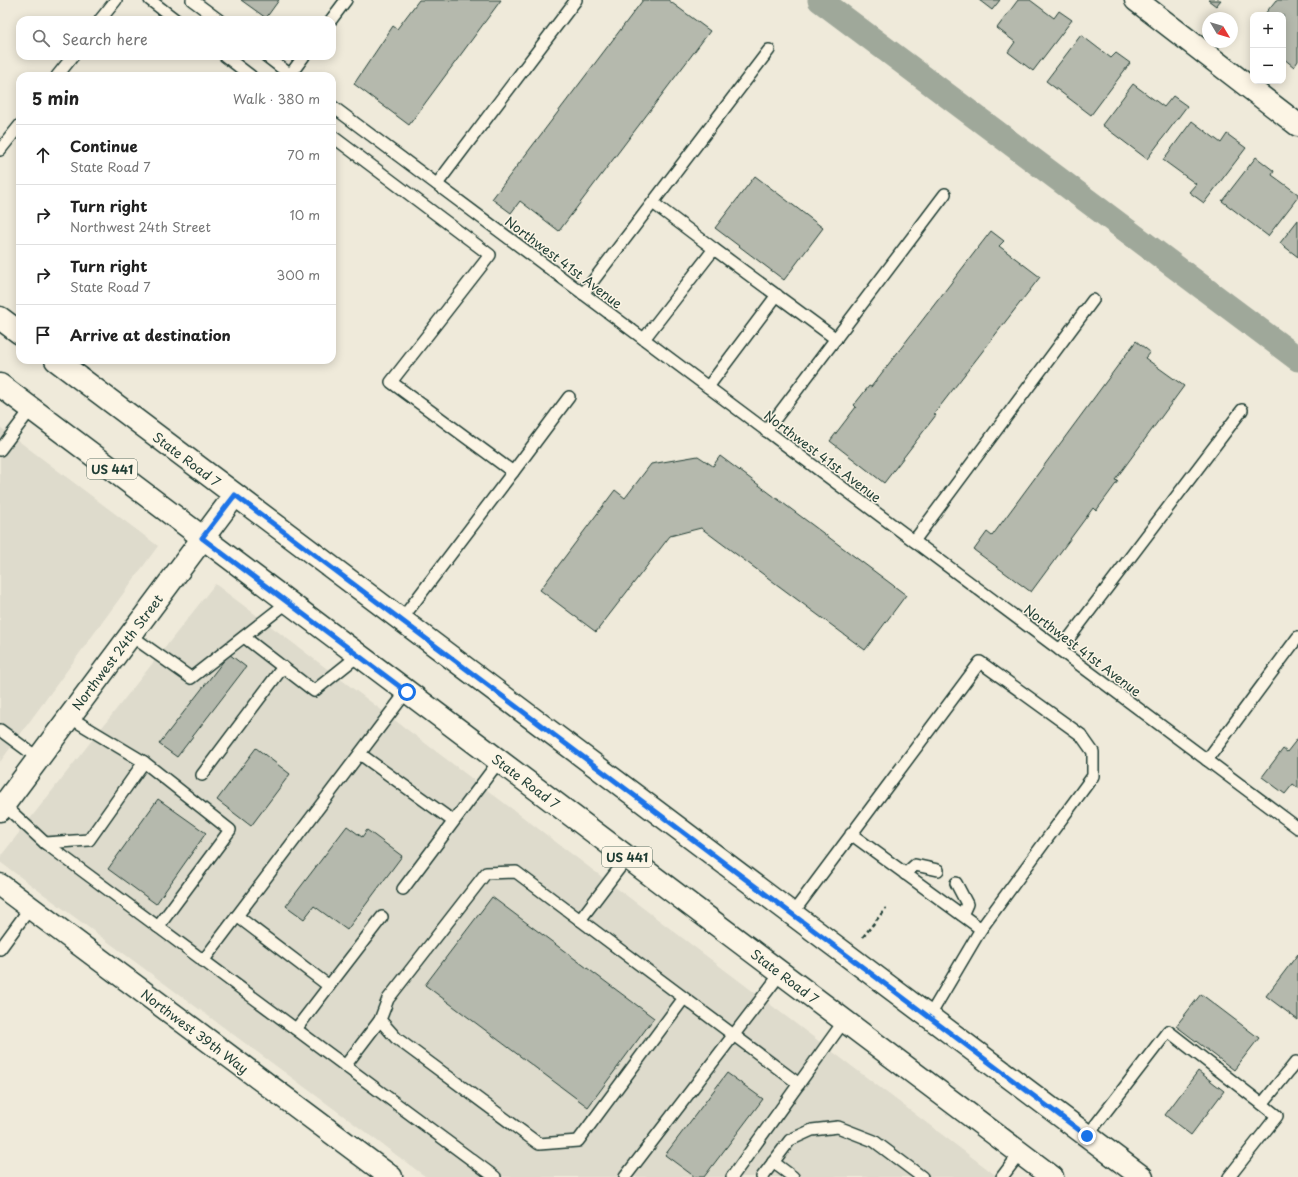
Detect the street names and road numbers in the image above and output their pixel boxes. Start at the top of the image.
street label: Northwest 41st Avenue [501,212,627,312]
street label: Northwest 41st Avenue [760,406,886,506]
street label: State Road 7 [149,427,225,491]
road number: US 441 [87,459,137,479]
street label: Northwest 24th Street [67,590,167,714]
street label: Northwest 41st Avenue [1020,600,1146,700]
street label: State Road 7 [488,749,564,813]
road number: US 441 [602,847,652,867]
street label: State Road 7 [747,944,823,1008]
street label: Northwest 39th Way [137,984,253,1078]

